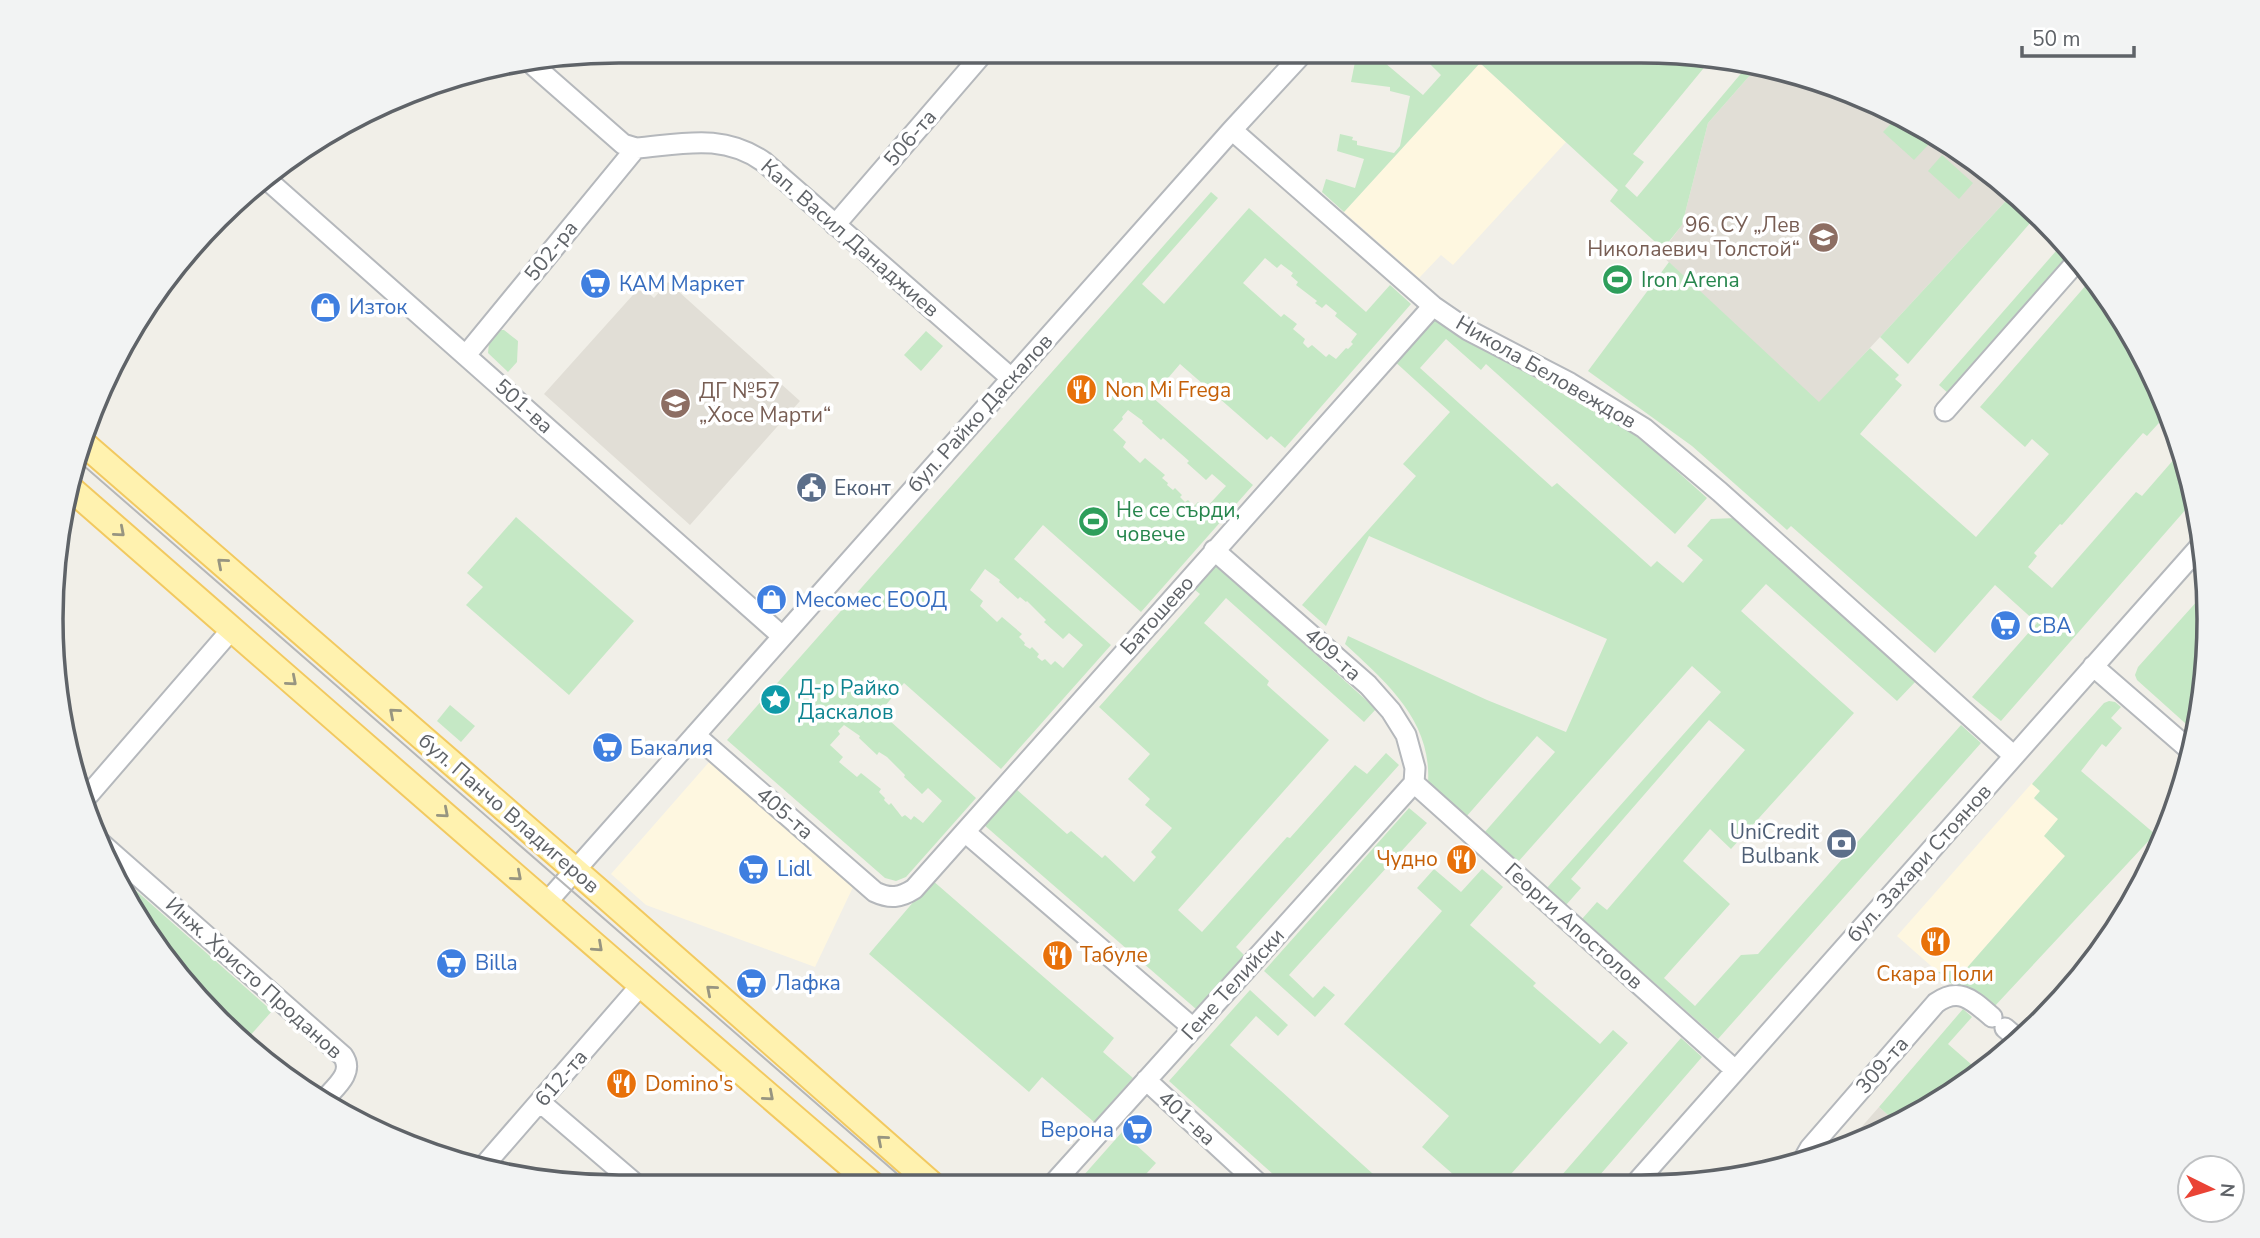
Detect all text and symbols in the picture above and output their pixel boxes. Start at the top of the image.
scale bar [2022,14,2134,58]
text: 50 m [2032,25,2081,53]
street label: 506-та [877,103,943,173]
street label: Кап. Васил Данаджиев [755,153,945,323]
place label: 96. СУ „Лев Николаевич Толстой“ [1587,211,1800,263]
street label: 502-ра [518,215,584,287]
school or university icon: 96. СУ „Лев Николаевич Толстой“ [1806,220,1840,254]
sports icon: Iron Arena [1601,263,1635,297]
place label: Iron Arena [1641,266,1740,294]
supermarket icon: КАМ Маркет [579,267,613,301]
place label: КАМ Маркет [619,270,745,298]
shop icon: Изток [309,290,343,324]
place label: Изток [349,293,408,321]
street label: Никола Беловеждов [1451,309,1641,435]
street label: бул. Райко Даскалов [901,328,1059,498]
street label: 501-ва [489,372,559,440]
restaurant icon: Non Mi Frega [1065,373,1099,407]
place label: Non Mi Frega [1105,376,1231,404]
place label: ДГ №57 „Хосе Марти“ [699,377,831,429]
school or university icon: ДГ №57 „Хосе Марти“ [659,386,693,420]
public building icon: Еконт [794,471,828,505]
place label: Еконт [834,474,892,502]
place label: Не се сърди, човече [1116,496,1240,548]
sports icon: Не се сърди, човече [1076,505,1110,539]
one-way arrow [112,523,125,536]
one-way arrow [217,559,230,572]
street label: Батошево [1114,569,1200,661]
shop icon: Месомес ЕООД [755,583,789,617]
place label: Месомес ЕООД [795,586,947,614]
supermarket icon: CBA [1988,609,2022,643]
place label: CBA [2028,612,2071,640]
street label: 409-та [1299,621,1367,687]
one-way arrow [283,673,296,685]
place label: Д-р Райко Даскалов [798,674,900,726]
place icon: Д-р Райко Даскалов [758,683,792,717]
one-way arrow [389,709,402,721]
street label: бул. Панчо Владигеров [413,727,605,899]
supermarket icon: Бакалия [590,731,624,765]
place label: Бакалия [630,734,713,762]
street label: бул. Захари Стоянов [1840,778,1998,948]
street label: 405-та [750,780,820,846]
one-way arrow [436,805,449,817]
place label: UniCredit Bulbank [1730,818,1820,870]
bank icon: UniCredit Bulbank [1825,827,1859,861]
restaurant icon: Чудно [1444,842,1478,876]
place label: Чудно [1376,845,1438,873]
supermarket icon: Lidl [737,852,771,886]
place label: Lidl [777,855,813,883]
street label: Георги Апостолов [1499,856,1649,996]
one-way arrow [508,868,521,880]
street label: Инж. Христо Проданов [160,891,348,1065]
street label: Гене Телийски [1175,922,1291,1046]
restaurant icon: Скара Поли [1918,925,1952,959]
restaurant icon: Табуле [1040,938,1074,972]
one-way arrow [590,939,603,951]
place label: Табуле [1080,941,1148,969]
supermarket icon: Billa [435,946,469,980]
place label: Billa [475,949,518,977]
place label: Скара Поли [1876,960,1994,988]
supermarket icon: Лафка [735,966,769,1000]
place label: Лафка [775,969,841,997]
one-way arrow [706,986,719,998]
street label: 309-та [1849,1030,1915,1100]
street label: 612-та [528,1043,594,1113]
restaurant icon: Domino's [605,1067,639,1101]
place label: Domino's [645,1070,733,1098]
street label: 401-ва [1152,1084,1222,1152]
one-way arrow [761,1088,774,1100]
supermarket icon: Верона [1120,1113,1154,1147]
place label: Верона [1040,1116,1114,1144]
one-way arrow [877,1136,890,1148]
north arrow [2176,1154,2246,1224]
text: N [2213,1182,2241,1199]

